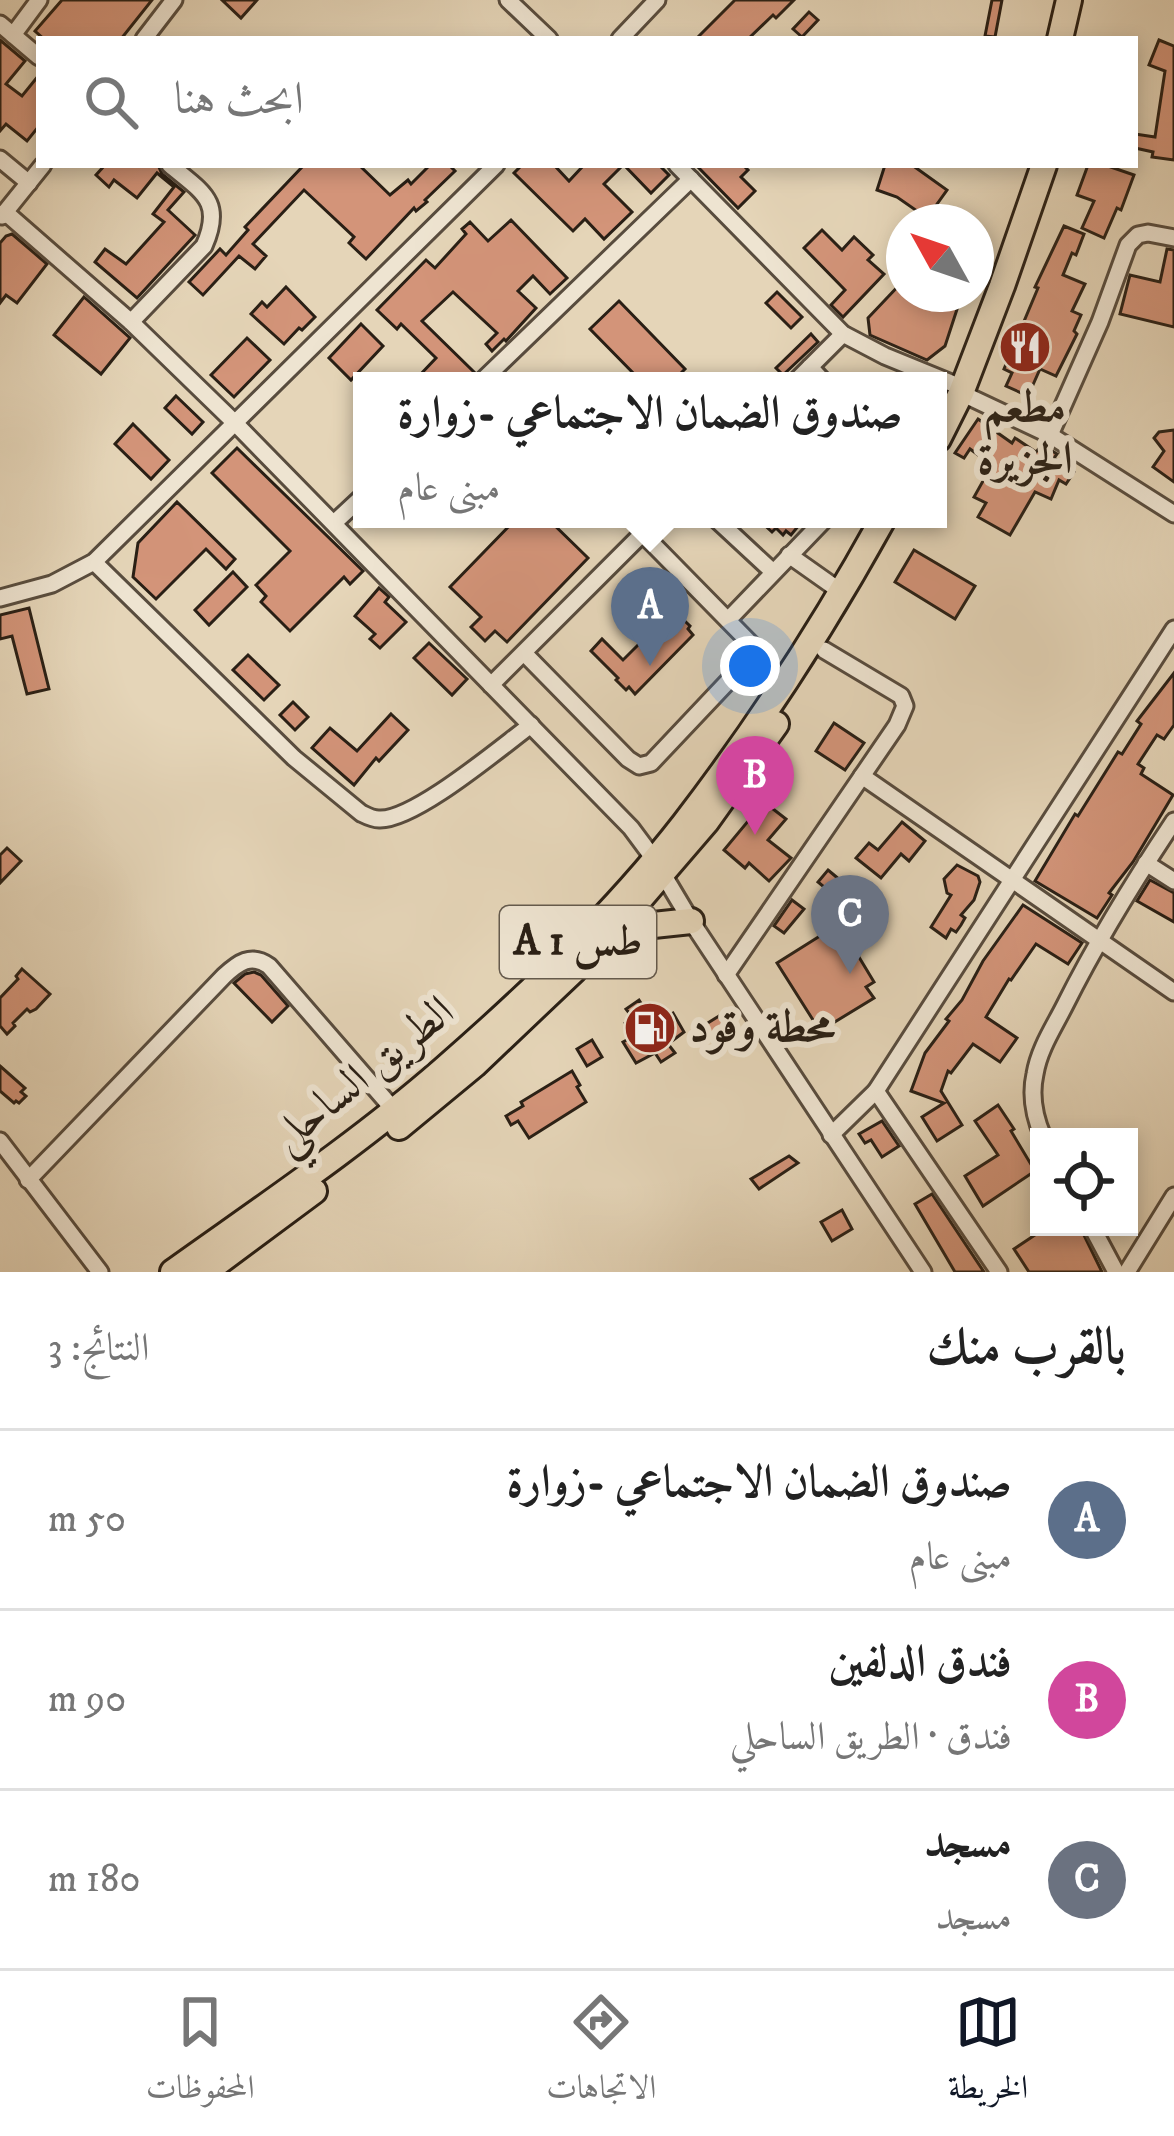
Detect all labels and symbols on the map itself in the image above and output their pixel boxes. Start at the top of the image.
north arrow [886,204,994,312]
restaurant icon: مطعم الجزيرة [997,319,1053,375]
place label: مطعم الجزيرة [977,380,1073,488]
pin: A [611,567,689,666]
your location [720,636,780,696]
pin: B [716,736,794,835]
pin: C [811,875,889,974]
road number: A 1 طس [500,906,656,978]
street label: الطريق الساحلي [260,984,474,1176]
fuel station icon: محطة وقود [622,1000,678,1056]
place label: محطة وقود [689,1000,837,1056]

